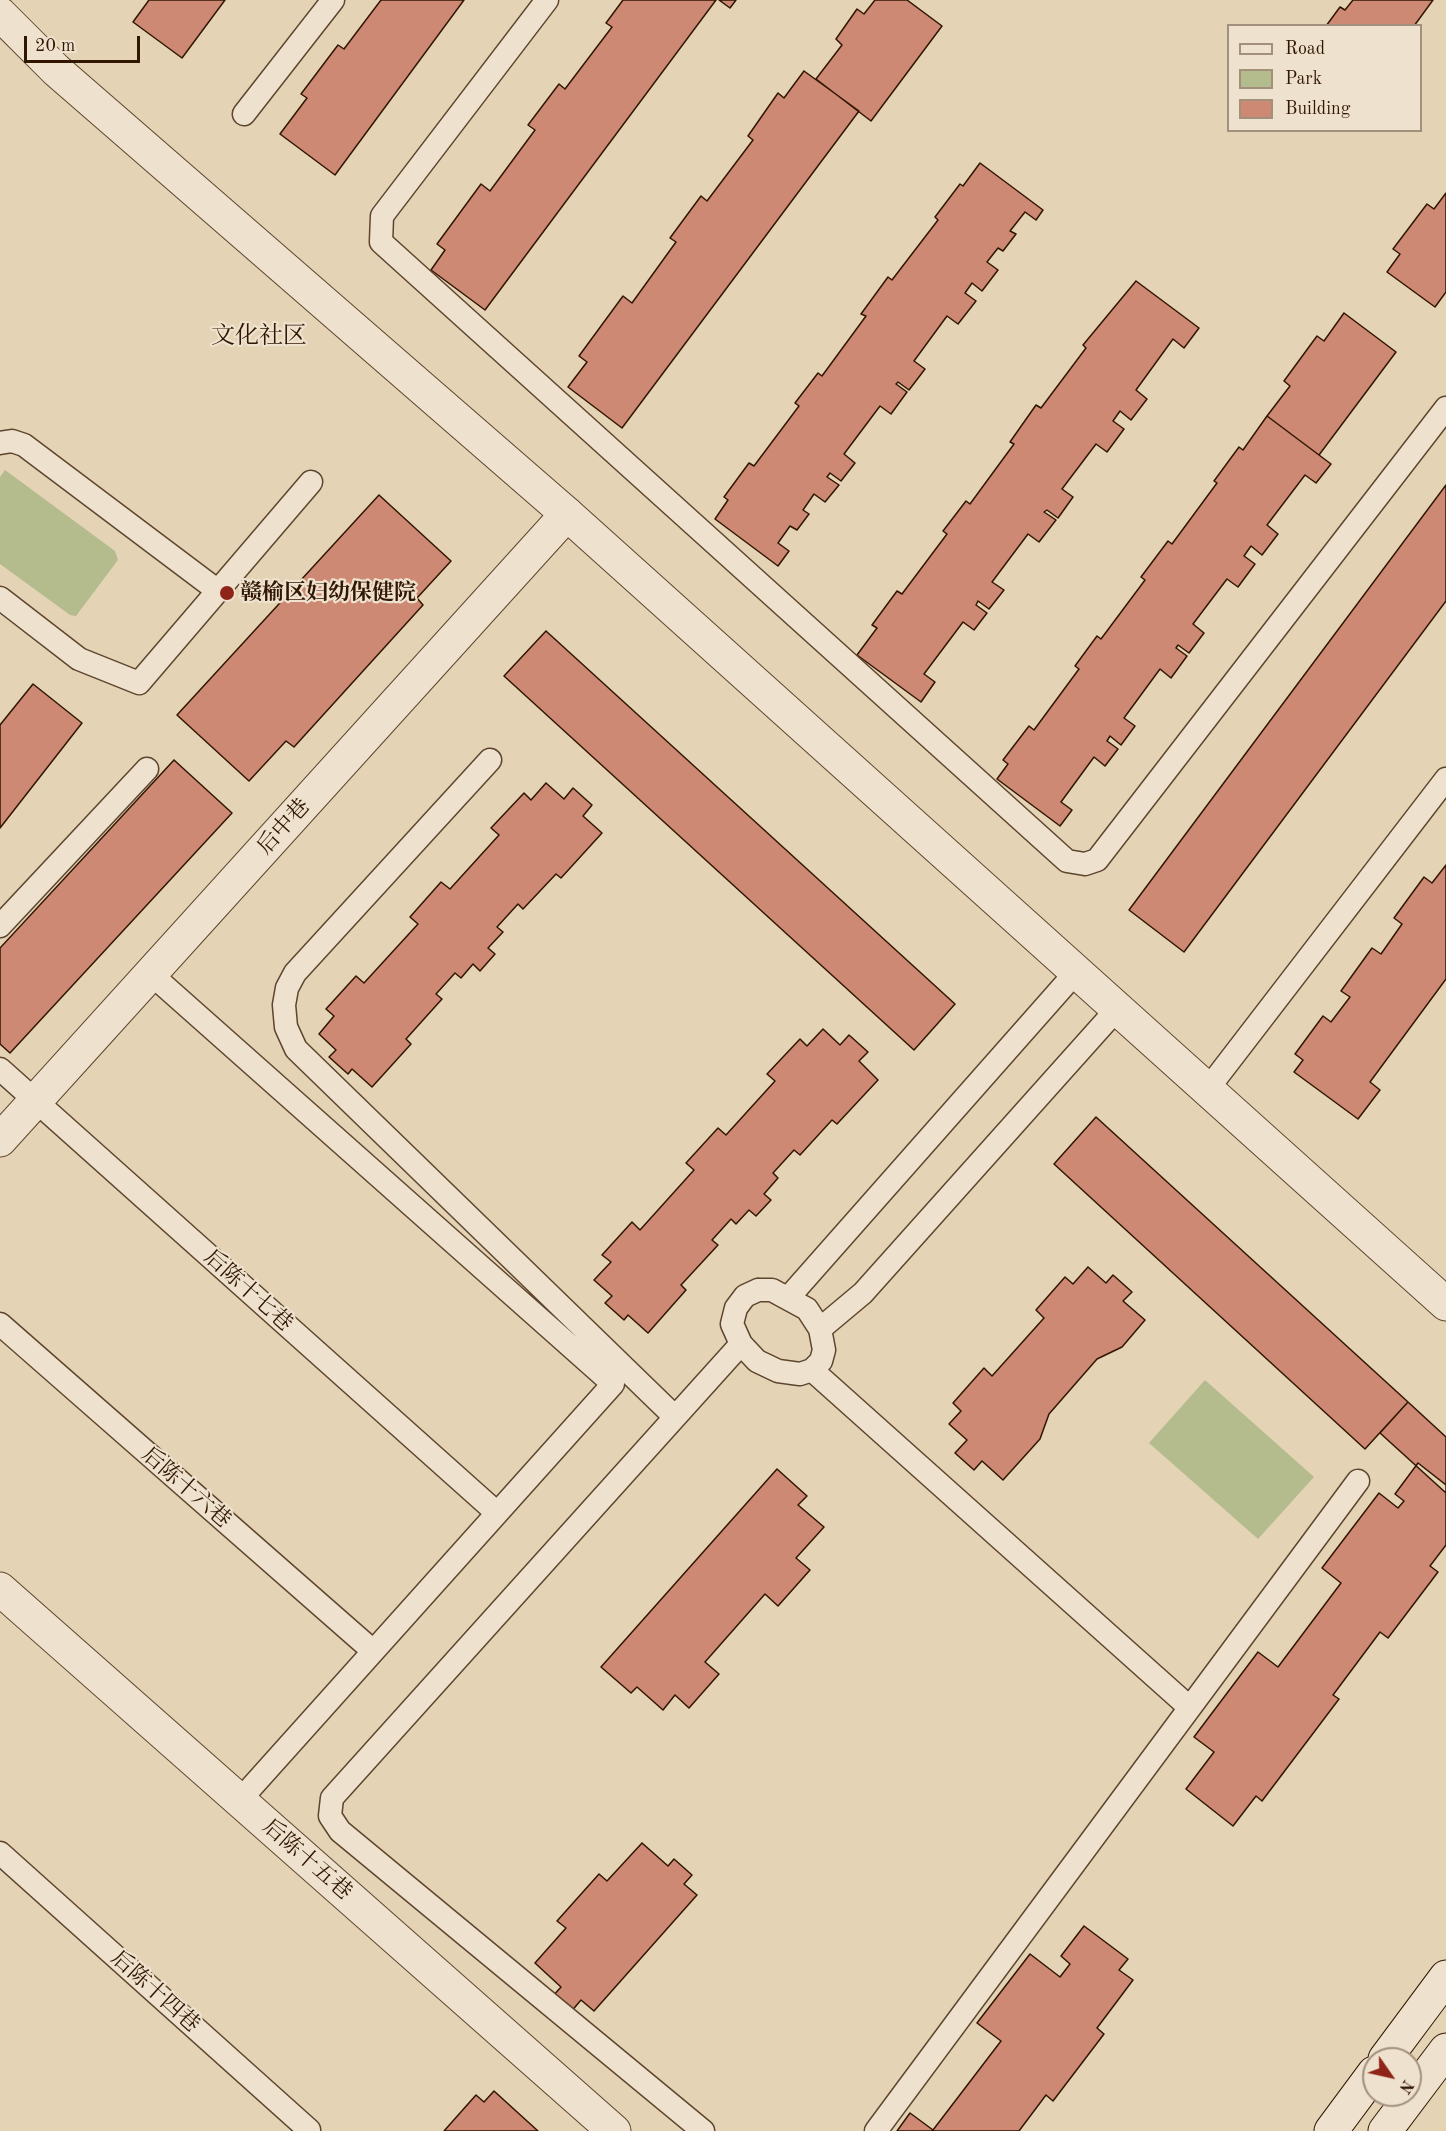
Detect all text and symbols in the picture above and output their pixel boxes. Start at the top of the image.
scale bar [27,24,142,62]
legend [1227,24,1422,132]
text: 20 m [35,37,75,55]
text: Road [1285,40,1325,58]
text: Park [1285,70,1322,88]
text: Building [1285,100,1350,118]
district label: 文化社区 [211,323,307,351]
place label: 赣榆区妇幼保健院 [240,580,416,606]
marker: 赣榆区妇幼保健院 [218,584,236,602]
street label: 后中巷 [252,794,316,860]
street label: 后陈十七巷 [198,1244,298,1338]
street label: 后陈十六巷 [136,1442,236,1534]
street label: 后陈十五巷 [257,1814,357,1906]
street label: 后陈十四巷 [105,1945,205,2039]
north arrow [1362,2047,1422,2107]
text: N [1395,2076,1415,2095]

